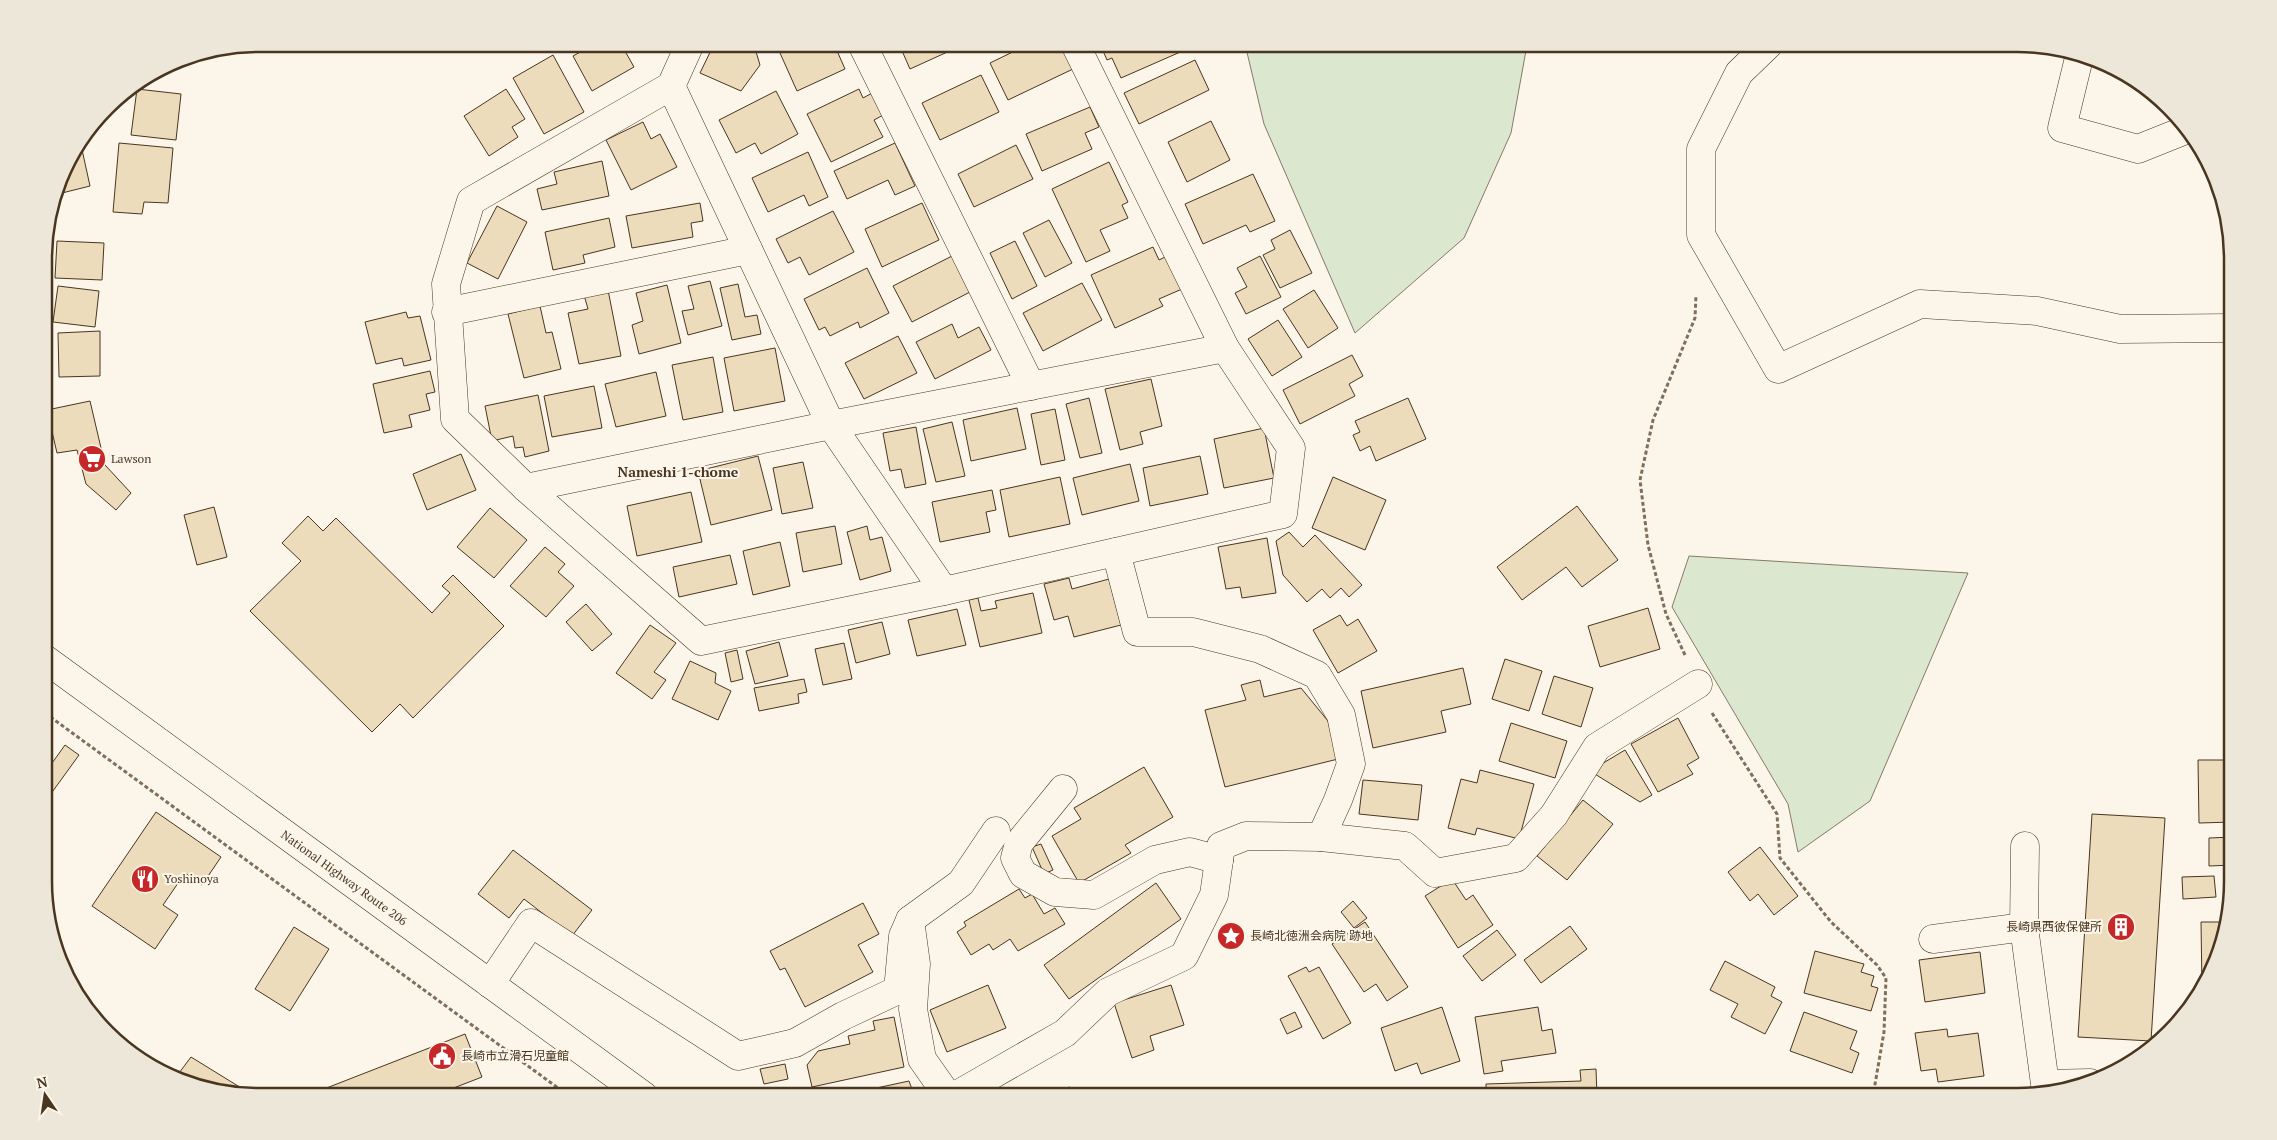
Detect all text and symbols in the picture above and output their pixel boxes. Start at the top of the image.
supermarket icon: Lawson [77,444,107,474]
place label: Lawson [111,451,151,466]
district label: Nameshi 1-chome [618,462,739,481]
street label: National Highway Route 206 [278,827,411,929]
restaurant icon: Yoshinoya [130,864,160,894]
place label: Yoshinoya [164,871,219,886]
building icon: 長崎県西彼保健所 [2106,912,2136,942]
place label: 長崎県西彼保健所 [2006,919,2102,934]
place icon: 長崎北徳洲会病院 跡地 [1216,921,1246,951]
place label: 長崎北徳洲会病院 跡地 [1250,928,1373,943]
public building icon: 長崎市立滑石児童館 [427,1041,457,1071]
place label: 長崎市立滑石児童館 [461,1048,569,1063]
north arrow [20,1070,70,1120]
text: N [35,1071,50,1092]

